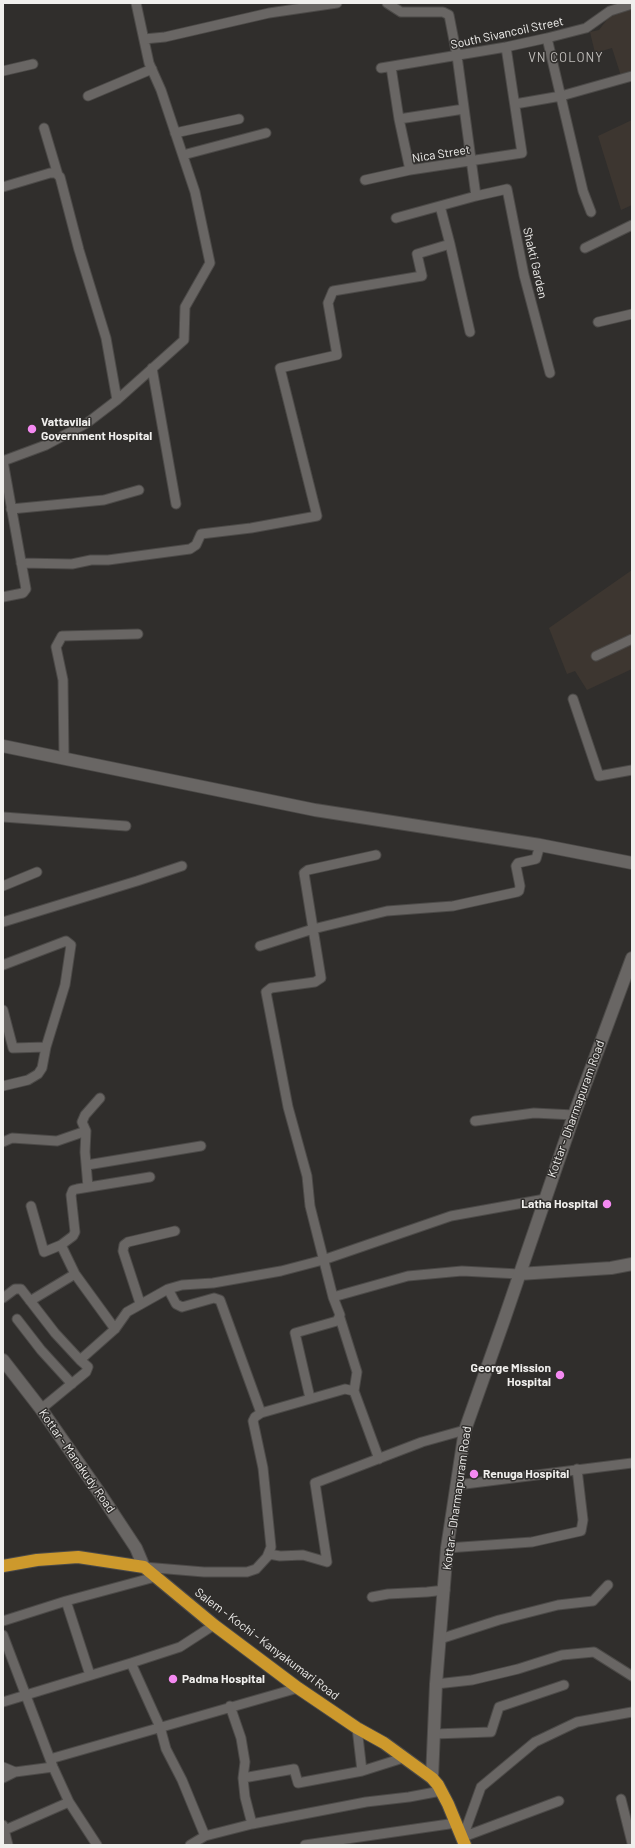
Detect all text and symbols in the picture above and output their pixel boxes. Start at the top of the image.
street label: South Sivancoil Street [449,14,565,52]
district label: VN COLONY [528,50,604,66]
street label: Nica Street [411,142,471,166]
street label: Shakti Garden [520,226,550,300]
place label: Vattavilai Government Hospital [41,415,152,443]
marker: Vattavilai Government Hospital [26,423,38,435]
street label: Kottar - Dharmapuram Road [544,1038,608,1180]
place label: Latha Hospital [521,1197,598,1211]
marker: Latha Hospital [601,1198,613,1210]
place label: George Mission Hospital [471,1361,551,1389]
marker: George Mission Hospital [554,1369,566,1381]
street label: Kottar - Manakudy Road [36,1406,118,1516]
street label: Kottar - Dharmapuram Road [440,1425,474,1571]
place label: Renuga Hospital [483,1467,569,1481]
marker: Renuga Hospital [468,1468,480,1480]
street label: Salem - Kochi - Kanyakumari Road [192,1585,342,1703]
place label: Padma Hospital [182,1672,265,1686]
marker: Padma Hospital [167,1673,179,1685]

